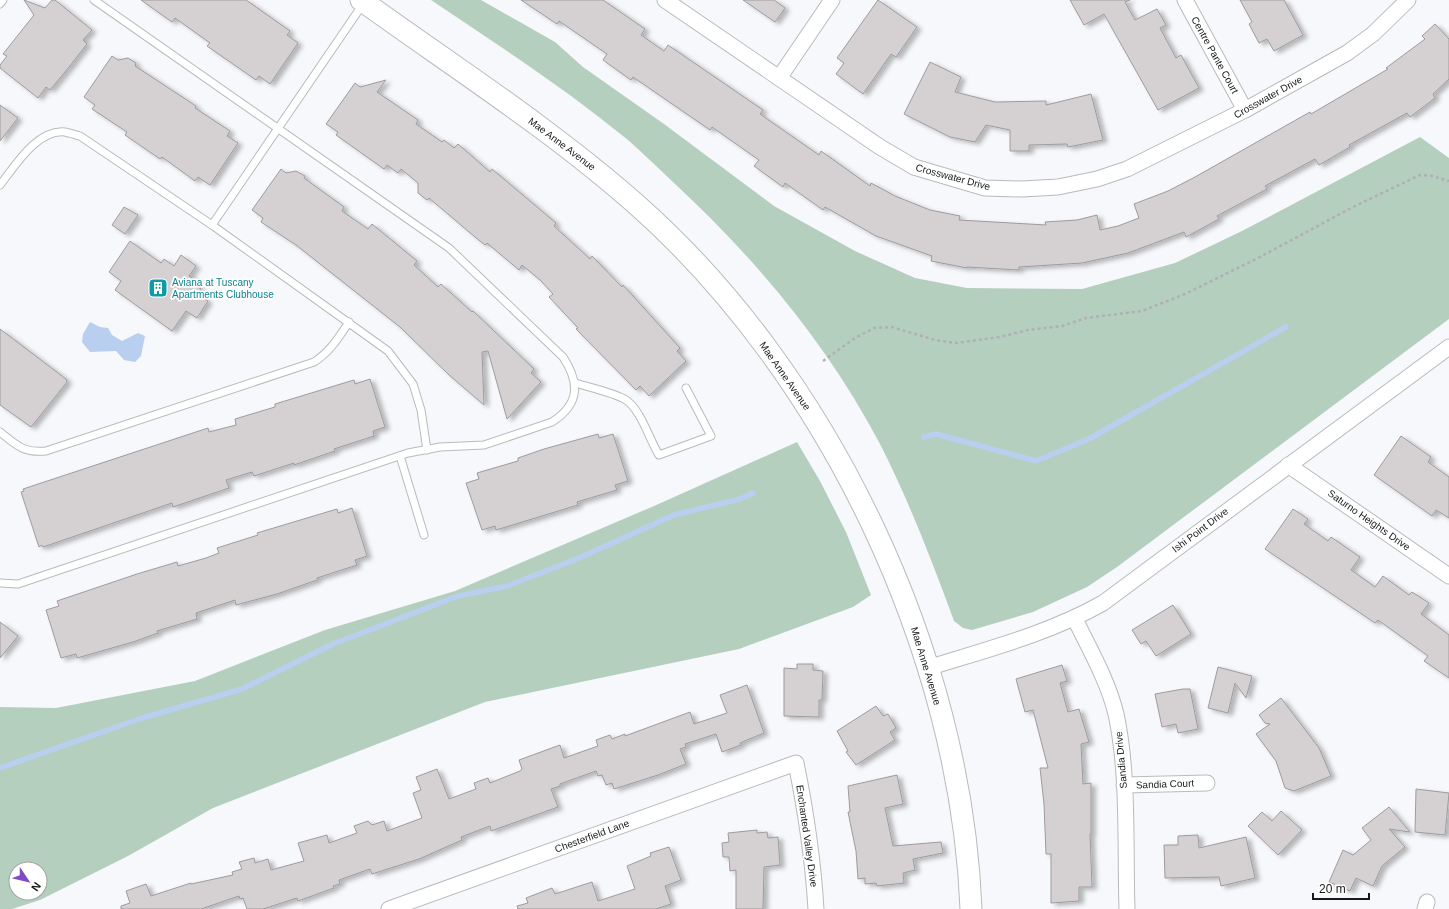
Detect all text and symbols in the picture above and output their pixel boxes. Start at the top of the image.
street label: Centre Pante Court [1189,15,1241,96]
street label: Crosswater Drive [1232,73,1305,120]
street label: Mae Anne Avenue [526,115,598,173]
street label: Crosswater Drive [915,162,992,192]
building icon: Aviana at Tuscany Apartments Clubhouse [147,277,169,299]
place label: Aviana at Tuscany Apartments Clubhouse [172,277,274,300]
street label: Mae Anne Avenue [757,340,813,413]
street label: Saturno Heights Drive [1326,487,1413,553]
street label: Ishi Point Drive [1170,505,1231,555]
street label: Mae Anne Avenue [909,626,943,707]
street label: Sandia Drive [1113,731,1129,789]
street label: Sandia Court [1136,777,1195,791]
street label: Enchanted Valley Drive [794,784,820,888]
street label: Chesterfield Lane [553,817,631,855]
north arrow [8,861,48,901]
scale bar [1313,875,1369,901]
text: N [29,880,43,893]
text: 20 m [1319,882,1346,896]

